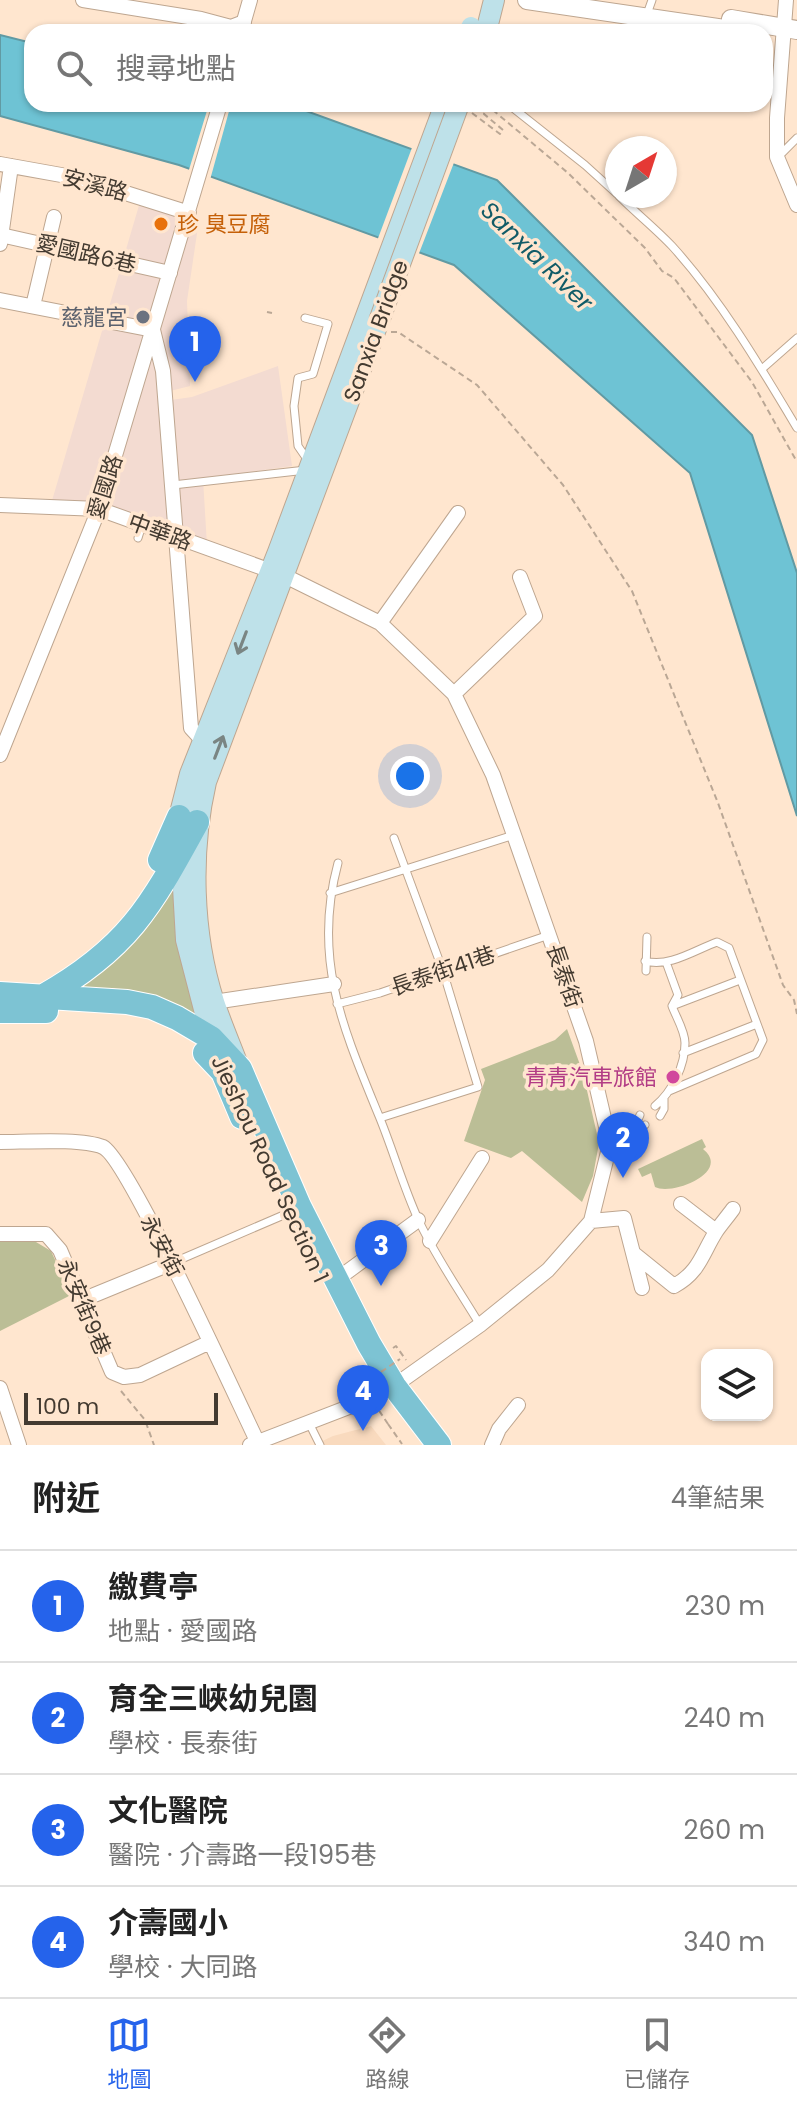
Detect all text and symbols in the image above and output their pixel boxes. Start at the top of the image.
search box [24,24,773,112]
icon: search [52,46,96,90]
text: 搜尋地點 [116,47,236,90]
north arrow [605,136,677,208]
street label: 安溪路 [59,161,131,209]
water label: Sanxia River [474,194,601,319]
place label: 珍 臭豆腐 [177,209,271,240]
marker: 珍 臭豆腐 [152,215,170,233]
street label: 愛國路6巷 [33,227,139,281]
street label: Sanxia Bridge [336,256,416,406]
place label: 慈龍宮 [61,302,127,333]
marker: 慈龍宮 [134,308,152,326]
pin: 1 [169,316,221,382]
street label: 愛國路 [80,451,130,523]
street label: 中華路 [124,506,196,558]
one-way arrow [233,630,248,655]
one-way arrow [213,735,227,760]
your location [390,756,430,796]
street label: 長泰街41巷 [386,939,500,1003]
street label: 長泰街 [539,940,589,1012]
street label: Jieshou Road Section 1 [204,1050,336,1288]
place label: 青青汽車旅館 [525,1062,657,1093]
marker: 青青汽車旅館 [664,1068,682,1086]
pin: 2 [597,1112,649,1178]
street label: 永安街 [133,1210,191,1282]
pin: 3 [355,1220,407,1286]
street label: 永安街9巷 [50,1254,118,1360]
map controls [701,1349,773,1421]
button: layers [701,1349,773,1421]
pin: 4 [337,1365,389,1431]
scale bar [24,1389,218,1425]
text: 100 m [36,1391,99,1422]
text: 附近 [32,1474,100,1522]
text: 4筆結果 [671,1480,765,1516]
text: 繳費亭 [108,1565,198,1608]
text: 1 [53,1588,63,1624]
text: 230 m [685,1588,765,1624]
text: 地點 · 愛國路 [108,1613,257,1649]
text: 育全三峽幼兒園 [108,1677,318,1720]
text: 2 [51,1700,65,1736]
text: 240 m [684,1700,765,1736]
text: 學校 · 長泰街 [108,1725,257,1761]
text: 文化醫院 [108,1789,228,1832]
text: 3 [50,1812,66,1848]
text: 260 m [683,1812,765,1848]
text: 醫院 · 介壽路一段195巷 [108,1837,376,1873]
text: 介壽國小 [108,1901,228,1944]
text: 4 [49,1924,67,1960]
text: 340 m [683,1924,765,1960]
text: 學校 · 大同路 [108,1949,257,1985]
tab: 地圖 [107,2013,151,2096]
tab: 路線 [365,2013,410,2096]
tab: 已儲存 [624,2013,690,2096]

